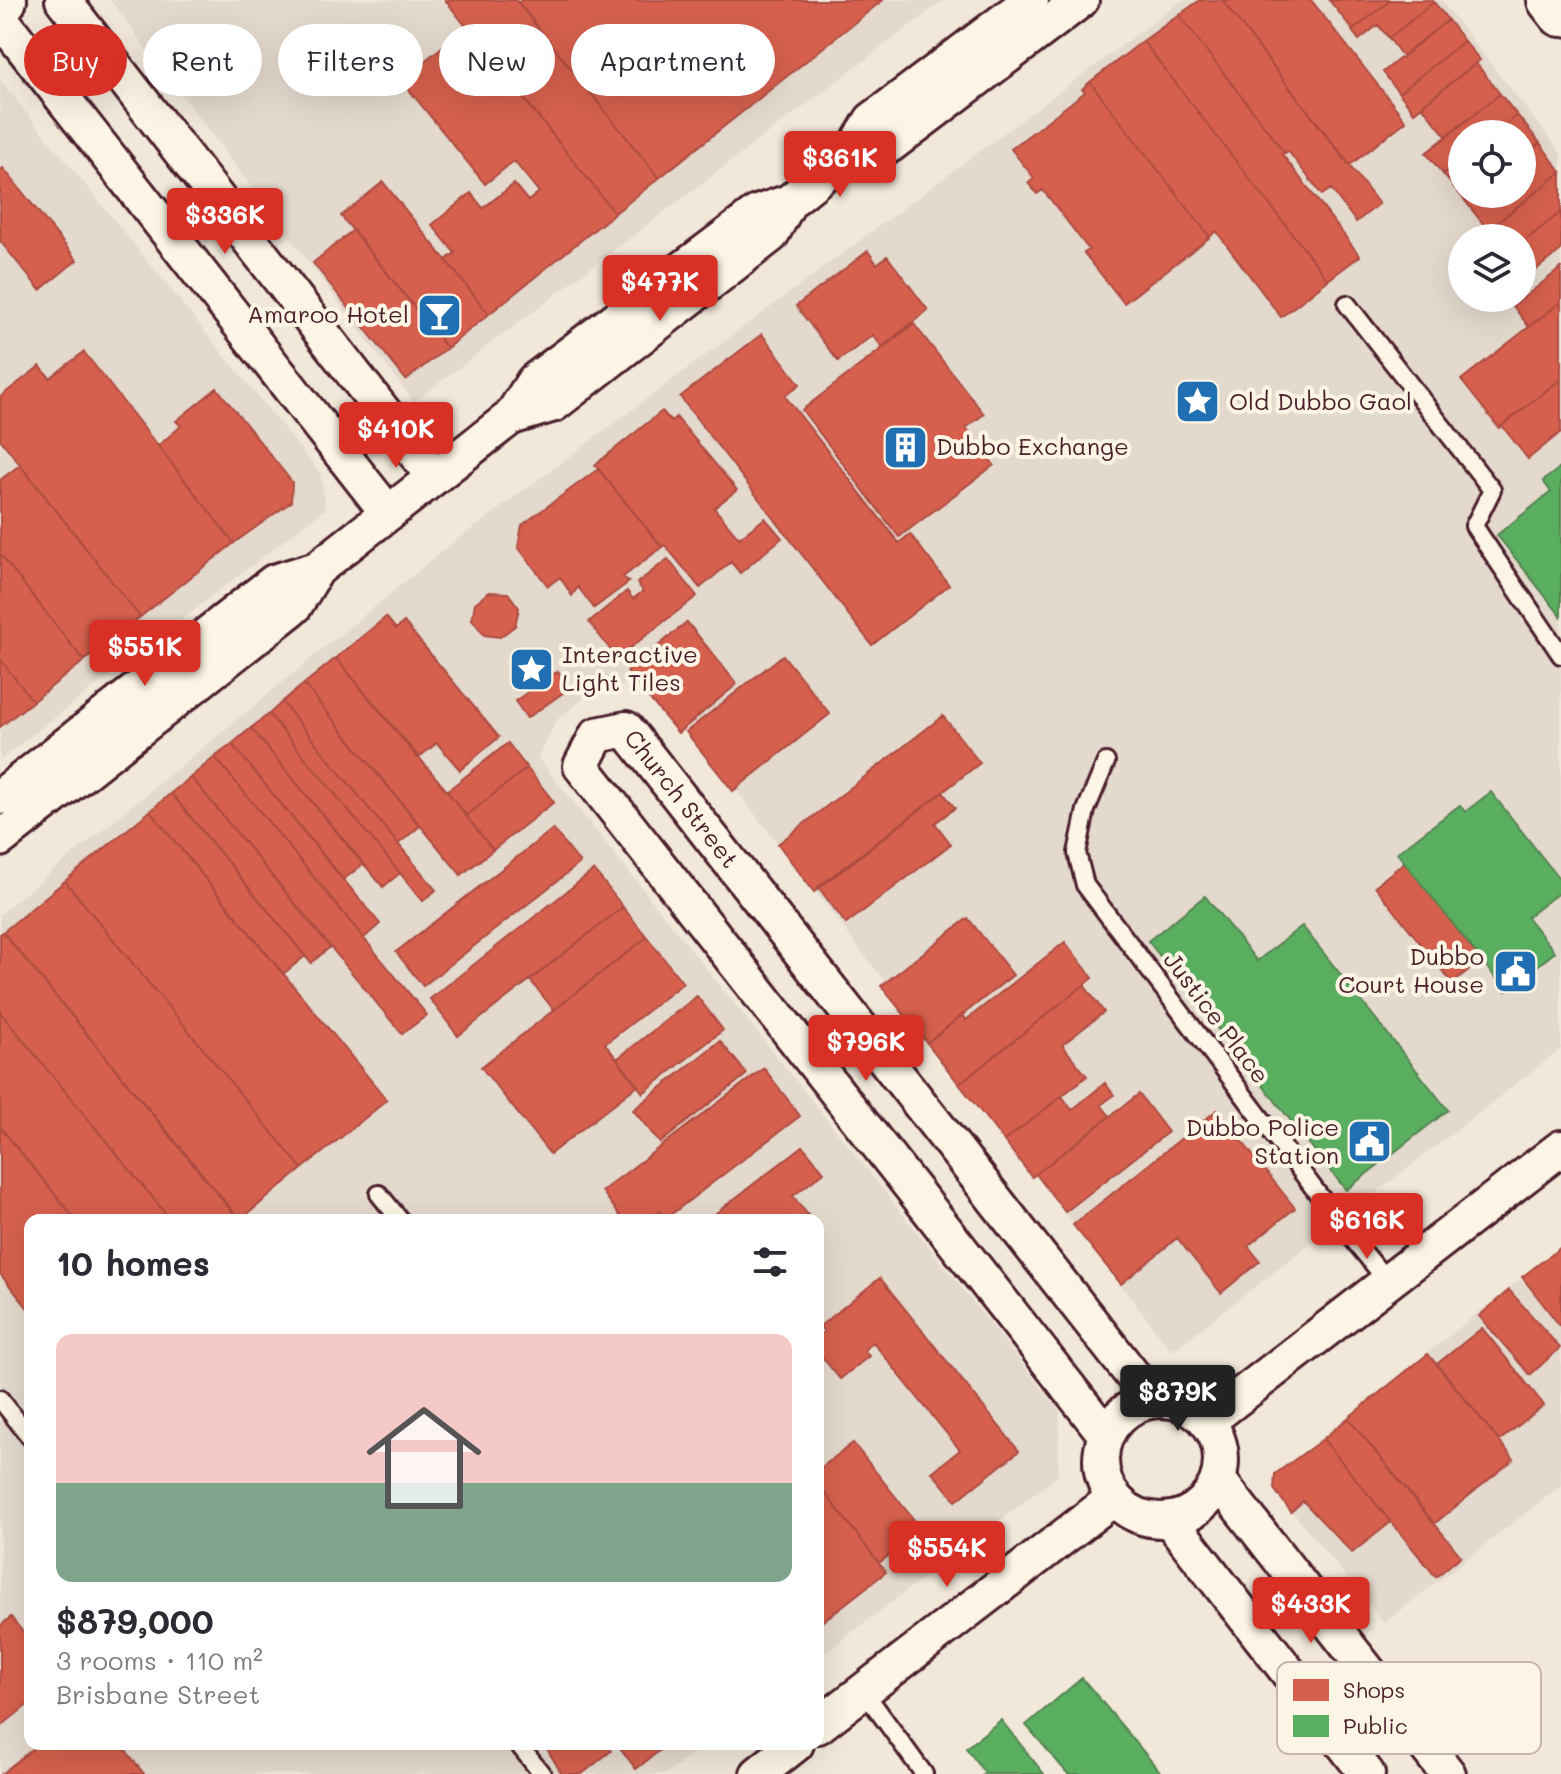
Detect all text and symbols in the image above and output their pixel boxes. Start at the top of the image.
chip: Buy [24,24,127,96]
chip: Rent [143,24,262,96]
chip: Filters [278,24,423,96]
chip: New [439,24,555,96]
chip: Apartment [571,24,775,96]
map controls [1448,120,1536,312]
button: locate [1448,120,1536,208]
pin: $361K [784,131,896,199]
text: $361K [802,140,878,174]
pin: $336K [169,188,281,256]
text: $336K [185,197,265,231]
button: layers [1448,224,1536,312]
pin: $477K [604,255,716,323]
text: $477K [621,264,699,298]
bar icon: Amaroo Hotel [416,291,464,339]
place label: Amaroo Hotel [247,298,409,329]
place icon: Old Dubbo Gaol [1174,378,1222,426]
place label: Old Dubbo Gaol [1229,385,1412,416]
pin: $410K [340,402,452,470]
text: $410K [357,411,435,445]
building icon: Dubbo Exchange [881,423,929,471]
place label: Dubbo Exchange [936,430,1129,461]
pin: $551K [89,620,201,688]
text: $551K [107,629,183,663]
place label: Interactive Light Tiles [562,638,698,697]
place icon: Interactive Light Tiles [507,645,555,693]
street label: Church Street [618,723,746,874]
place label: Dubbo Court House [1338,940,1484,999]
street label: Justice Place [1158,945,1277,1089]
public building icon: Dubbo Court House [1491,947,1539,995]
pin: $796K [810,1015,922,1083]
text: $796K [826,1024,906,1058]
place label: Dubbo Police Station [1186,1111,1339,1170]
public building icon: Dubbo Police Station [1346,1118,1394,1166]
pin: $616K [1311,1193,1423,1261]
text: $616K [1329,1202,1405,1236]
text: 10 homes [56,1240,210,1285]
icon: filters [748,1240,792,1284]
pin: $879K [1122,1365,1234,1433]
text: $879K [1138,1374,1218,1408]
icon: home [352,1386,496,1530]
pin: $554K [891,1521,1003,1589]
text: $554K [907,1530,987,1564]
pin: $433K [1255,1577,1367,1645]
text: $433K [1271,1586,1351,1620]
text: $879,000 [56,1598,214,1643]
text: 3 rooms · 110 m² [56,1643,263,1677]
legend [1277,1662,1541,1754]
text: Shops [1343,1675,1405,1704]
text: Brisbane Street [56,1677,260,1711]
text: Public [1343,1711,1408,1740]

